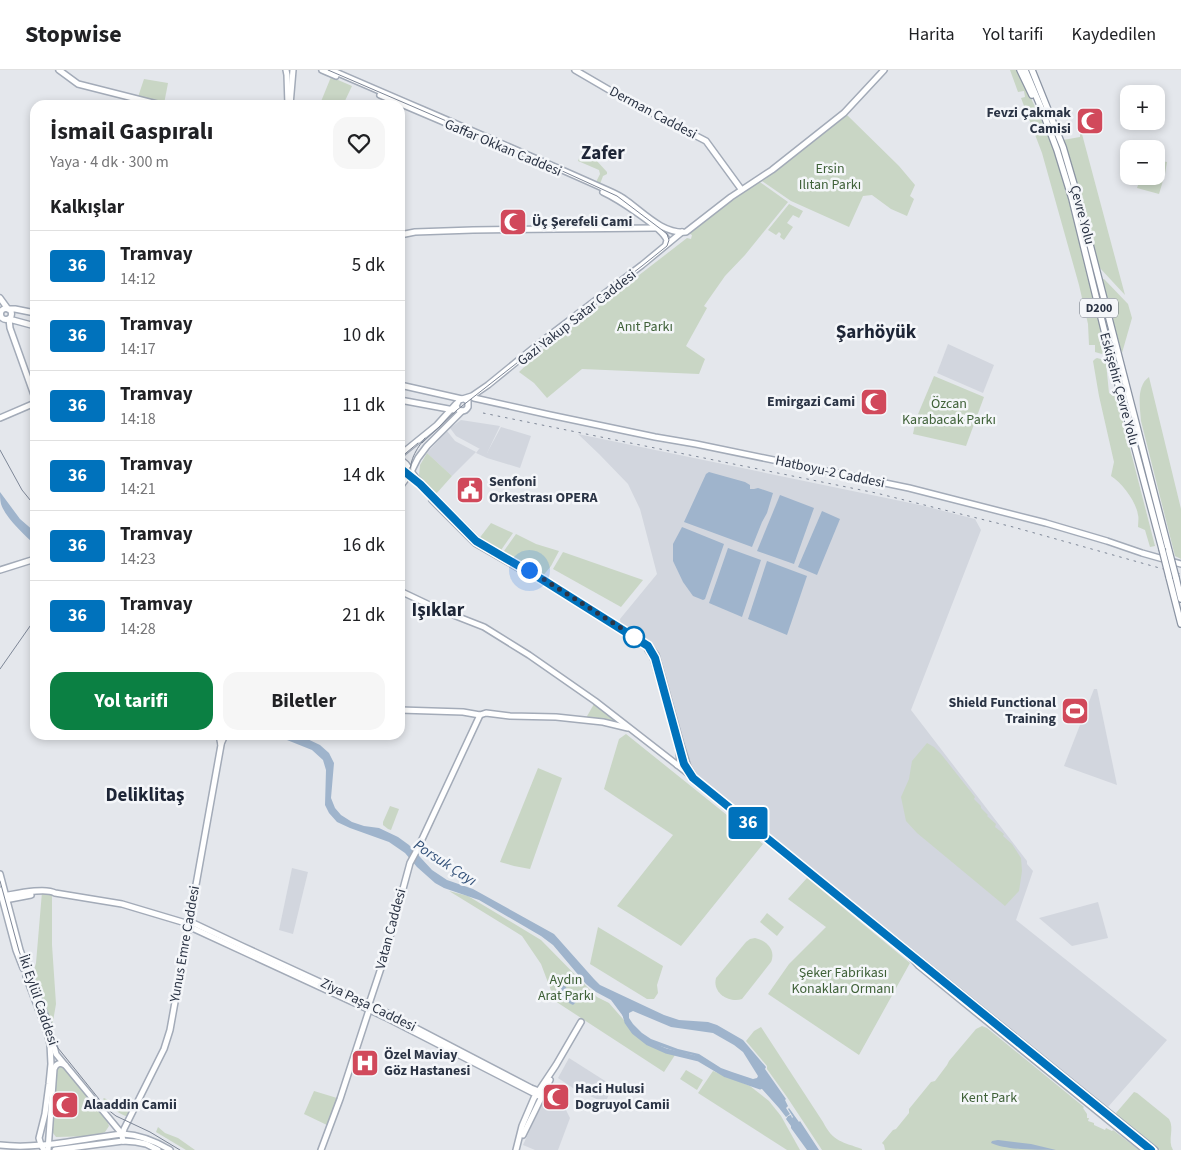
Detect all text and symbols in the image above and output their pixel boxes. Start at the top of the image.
text: Stopwise [25,17,122,52]
text: Harita [908,22,955,47]
text: Yol tarifi [983,22,1043,47]
text: Kaydedilen [1071,22,1156,47]
street label: Derman Caddesi [606,82,700,144]
map controls [1120,85,1165,185]
button: + [1120,85,1165,130]
place label: Fevzi Çakmak Camisi [986,103,1071,139]
mosque icon: Fevzi Çakmak Camisi [1075,106,1105,136]
text: İsmail Gaspıralı [50,114,213,149]
street label: Gaffar Okkan Caddesi [441,114,565,182]
button: heart [333,117,385,169]
district label: Zafer [581,140,625,167]
button: − [1120,140,1165,185]
text: Yaya · 4 dk · 300 m [50,151,169,173]
park label: Ersin Ilıtan Parkı [799,159,861,195]
street label: Çevre Yolu [1064,183,1100,247]
text: Kalkışlar [50,194,124,221]
mosque icon: Üç Şerefeli Cami [498,207,528,237]
place label: Üç Şerefeli Cami [532,212,632,232]
text: Tramvay [120,241,193,268]
text: 5 dk [352,252,385,279]
text: 36 [68,253,87,278]
street label: Gazi Yakup Satar Caddesi [513,265,641,371]
text: 14:12 [120,268,156,290]
road number: D200 [1080,298,1118,318]
text: Tramvay [120,311,193,338]
park label: Anıt Parkı [617,317,673,337]
district label: Şarhöyük [836,319,917,346]
text: 10 dk [342,322,385,349]
text: 36 [68,323,87,348]
street label: Eskişehir Çevre Yolu [1094,330,1144,448]
text: 14:17 [120,338,156,360]
text: Tramvay [120,381,193,408]
mosque icon: Emirgazi Cami [859,387,889,417]
text: 11 dk [342,392,385,419]
place label: Emirgazi Cami [767,392,855,412]
text: 36 [68,393,87,418]
park label: Özcan Karabacak Parkı [902,394,996,430]
text: 14:18 [120,408,156,430]
text: Tramvay [120,451,193,478]
street label: Hatboyu-2 Caddesi [774,451,886,493]
text: 14 dk [342,462,385,489]
text: 36 [68,463,87,488]
place label: Senfoni Orkestrası OPERA [489,472,598,508]
public building icon: Senfoni Orkestrası OPERA [455,475,485,505]
text: 14:21 [120,478,156,500]
text: Tramvay [120,521,193,548]
text: 16 dk [342,532,385,559]
text: 36 [68,533,87,558]
text: 14:23 [120,548,156,570]
your location [517,558,542,583]
text: Tramvay [120,591,193,618]
district label: Işıklar [412,597,465,624]
text: 21 dk [342,602,385,629]
text: 36 [68,603,87,628]
text: 14:28 [120,618,156,640]
unlabelled marker [623,626,645,648]
button: Yol tarifi [50,672,213,730]
button: Biletler [223,672,385,730]
place label: Shield Functional Training [948,693,1057,729]
sports icon: Shield Functional Training [1060,696,1090,726]
district label: Deliklitaş [106,782,185,809]
line badge: 36 [726,807,770,839]
text: 36 [738,810,758,835]
water label: Porsuk Çayı [409,835,481,891]
street label: Yunus Emre Caddesi [165,884,205,1005]
street label: Vatan Caddesi [371,887,411,971]
street label: İki Eylül Caddesi [13,952,63,1048]
park label: Şeker Fabrikası Konakları Ormanı [792,963,894,999]
park label: Aydın Arat Parkı [538,970,594,1006]
street label: Ziya Paşa Caddesi [317,973,419,1037]
place label: Özel Maviay Göz Hastanesi [384,1045,470,1081]
hospital icon: Özel Maviay Göz Hastanesi [350,1048,380,1078]
place label: Haci Hulusi Dogruyol Camii [575,1079,670,1115]
mosque icon: Haci Hulusi Dogruyol Camii [541,1082,571,1112]
park label: Kent Park [961,1088,1017,1108]
mosque icon: Alaaddin Camii [50,1090,80,1120]
place label: Alaaddin Camii [83,1095,177,1115]

